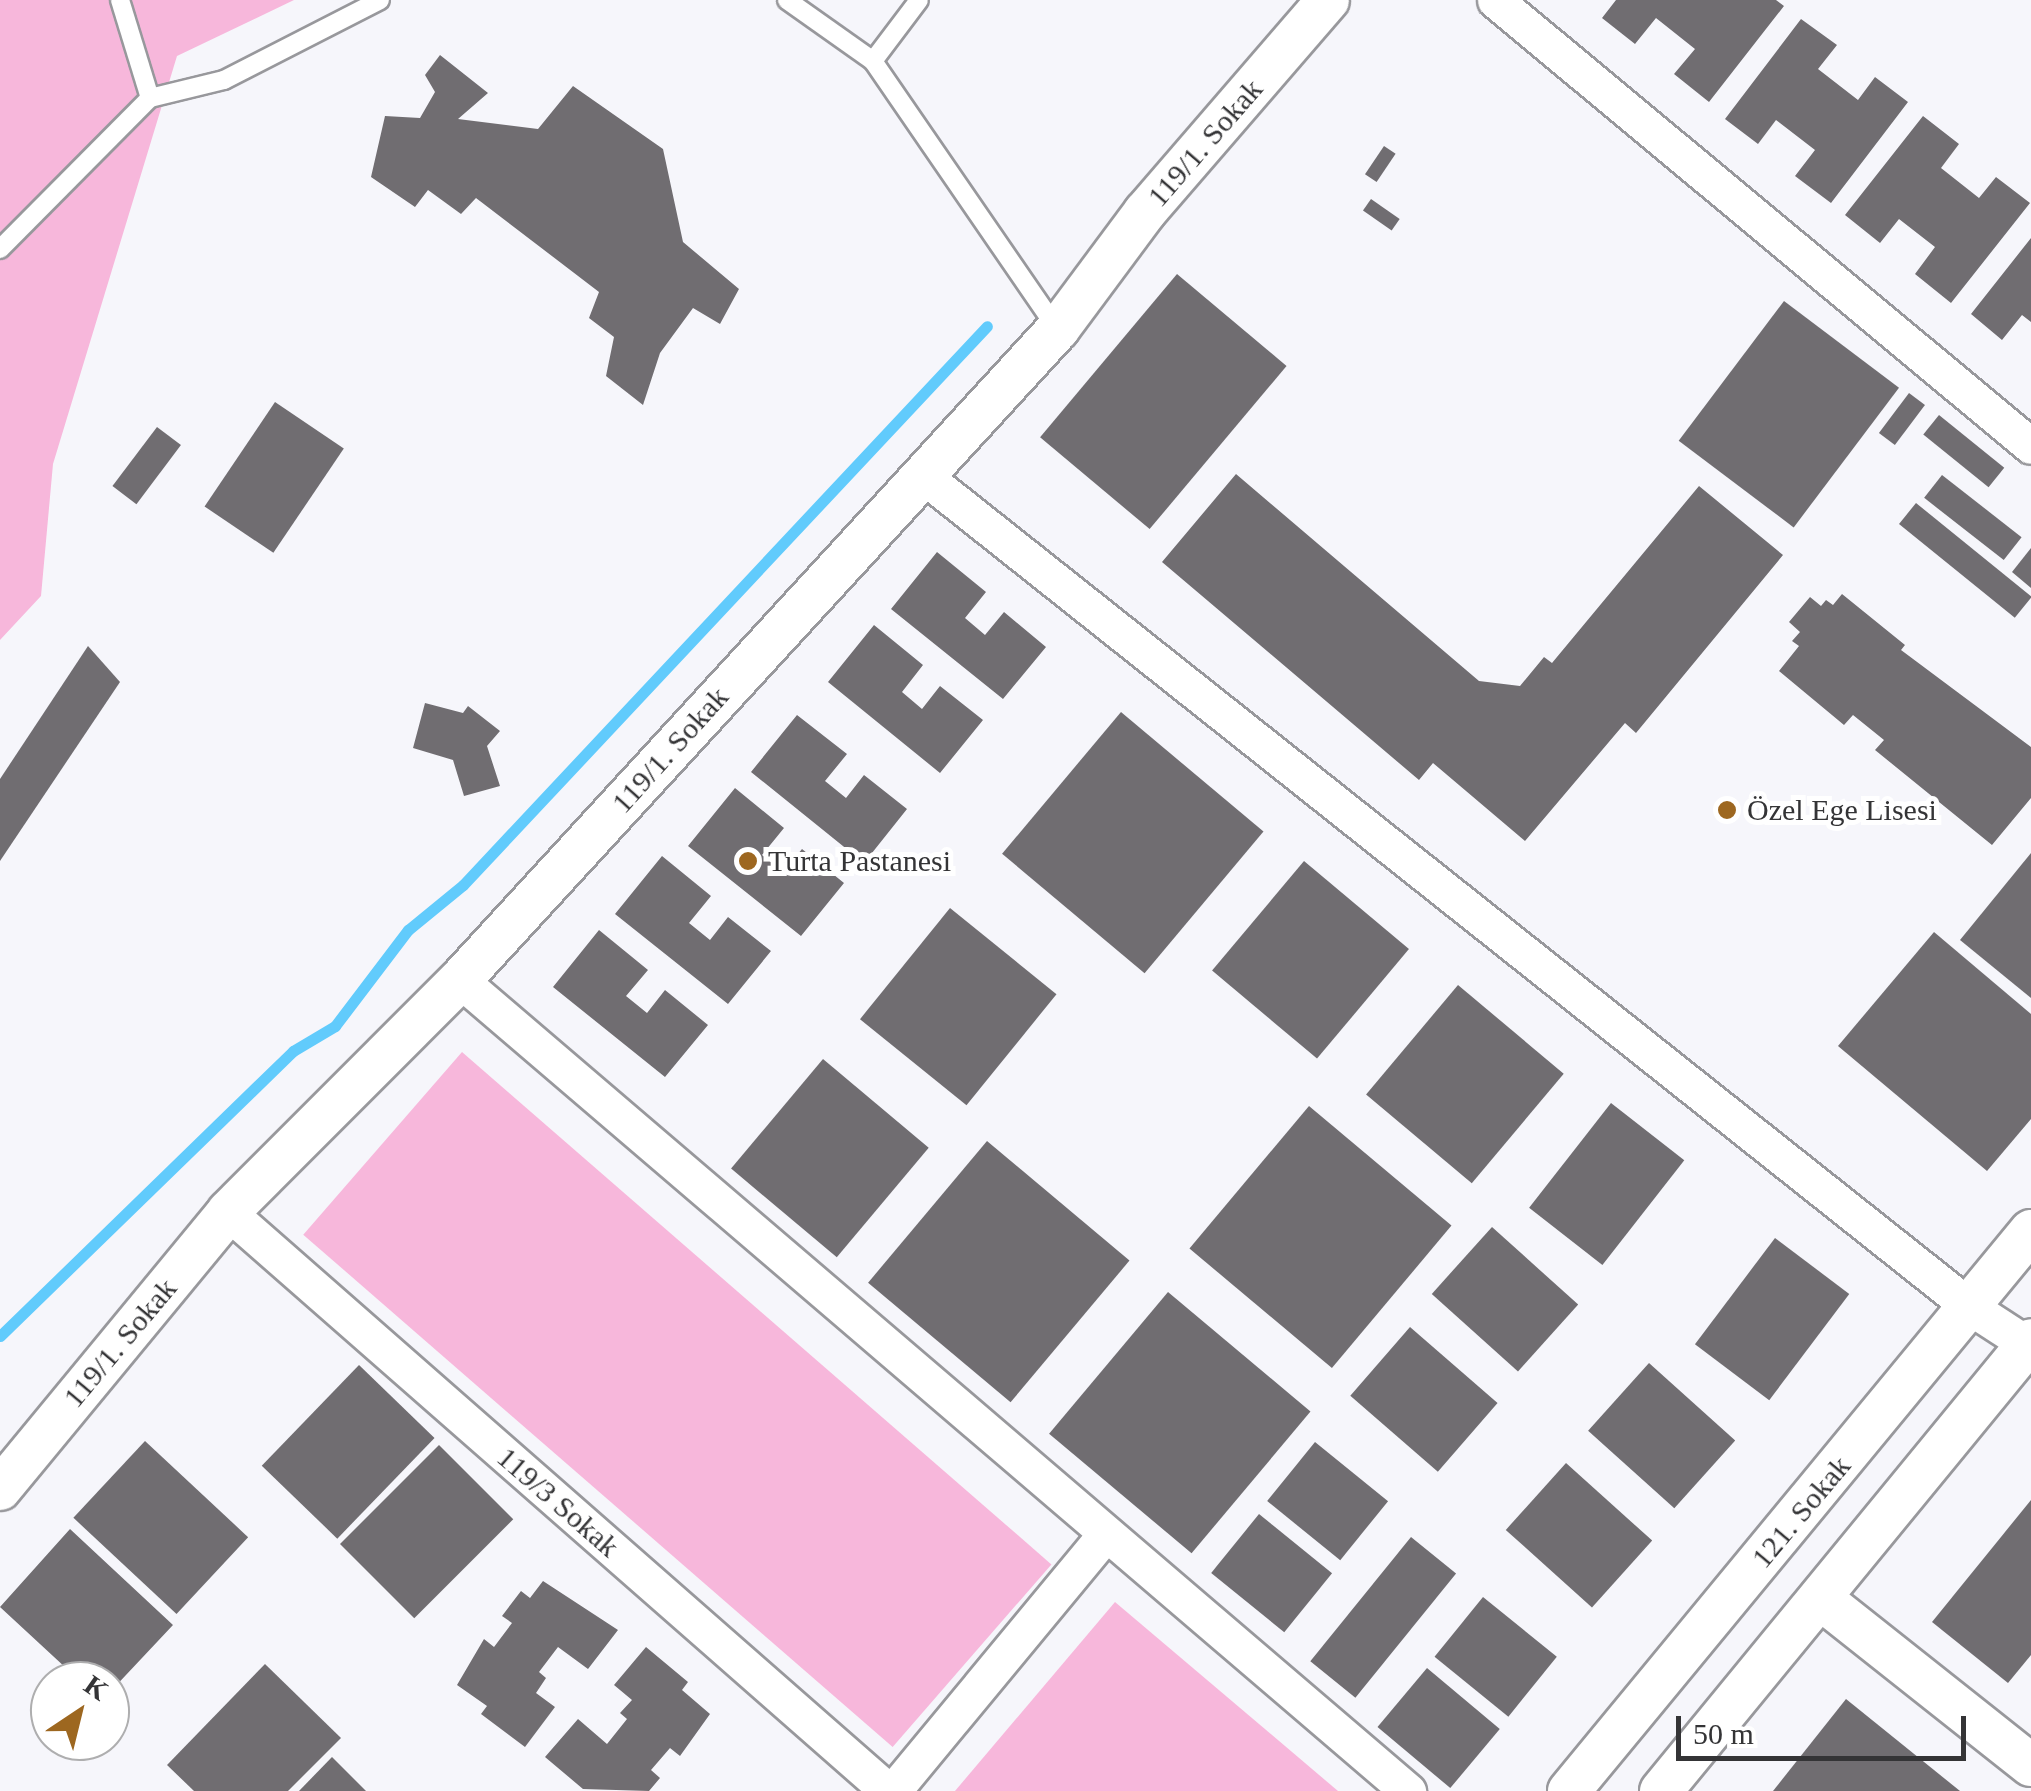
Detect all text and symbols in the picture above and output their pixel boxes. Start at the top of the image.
street label: 119/1. Sokak [1140,72,1270,214]
street label: 119/1. Sokak [604,680,736,820]
place label: Özel Ege Lisesi [1747,792,1937,828]
marker: Özel Ege Lisesi [1716,799,1738,821]
place label: Turta Pastanesi [768,843,951,879]
marker: Turta Pastanesi [737,850,759,872]
street label: 119/1. Sokak [56,1271,184,1415]
street label: 119/3 Sokak [490,1439,626,1565]
street label: 121. Sokak [1744,1449,1858,1575]
north arrow [30,1661,130,1761]
text: K [79,1669,114,1707]
scale bar [1681,1696,1971,1758]
text: 50 m [1693,1717,1754,1750]

